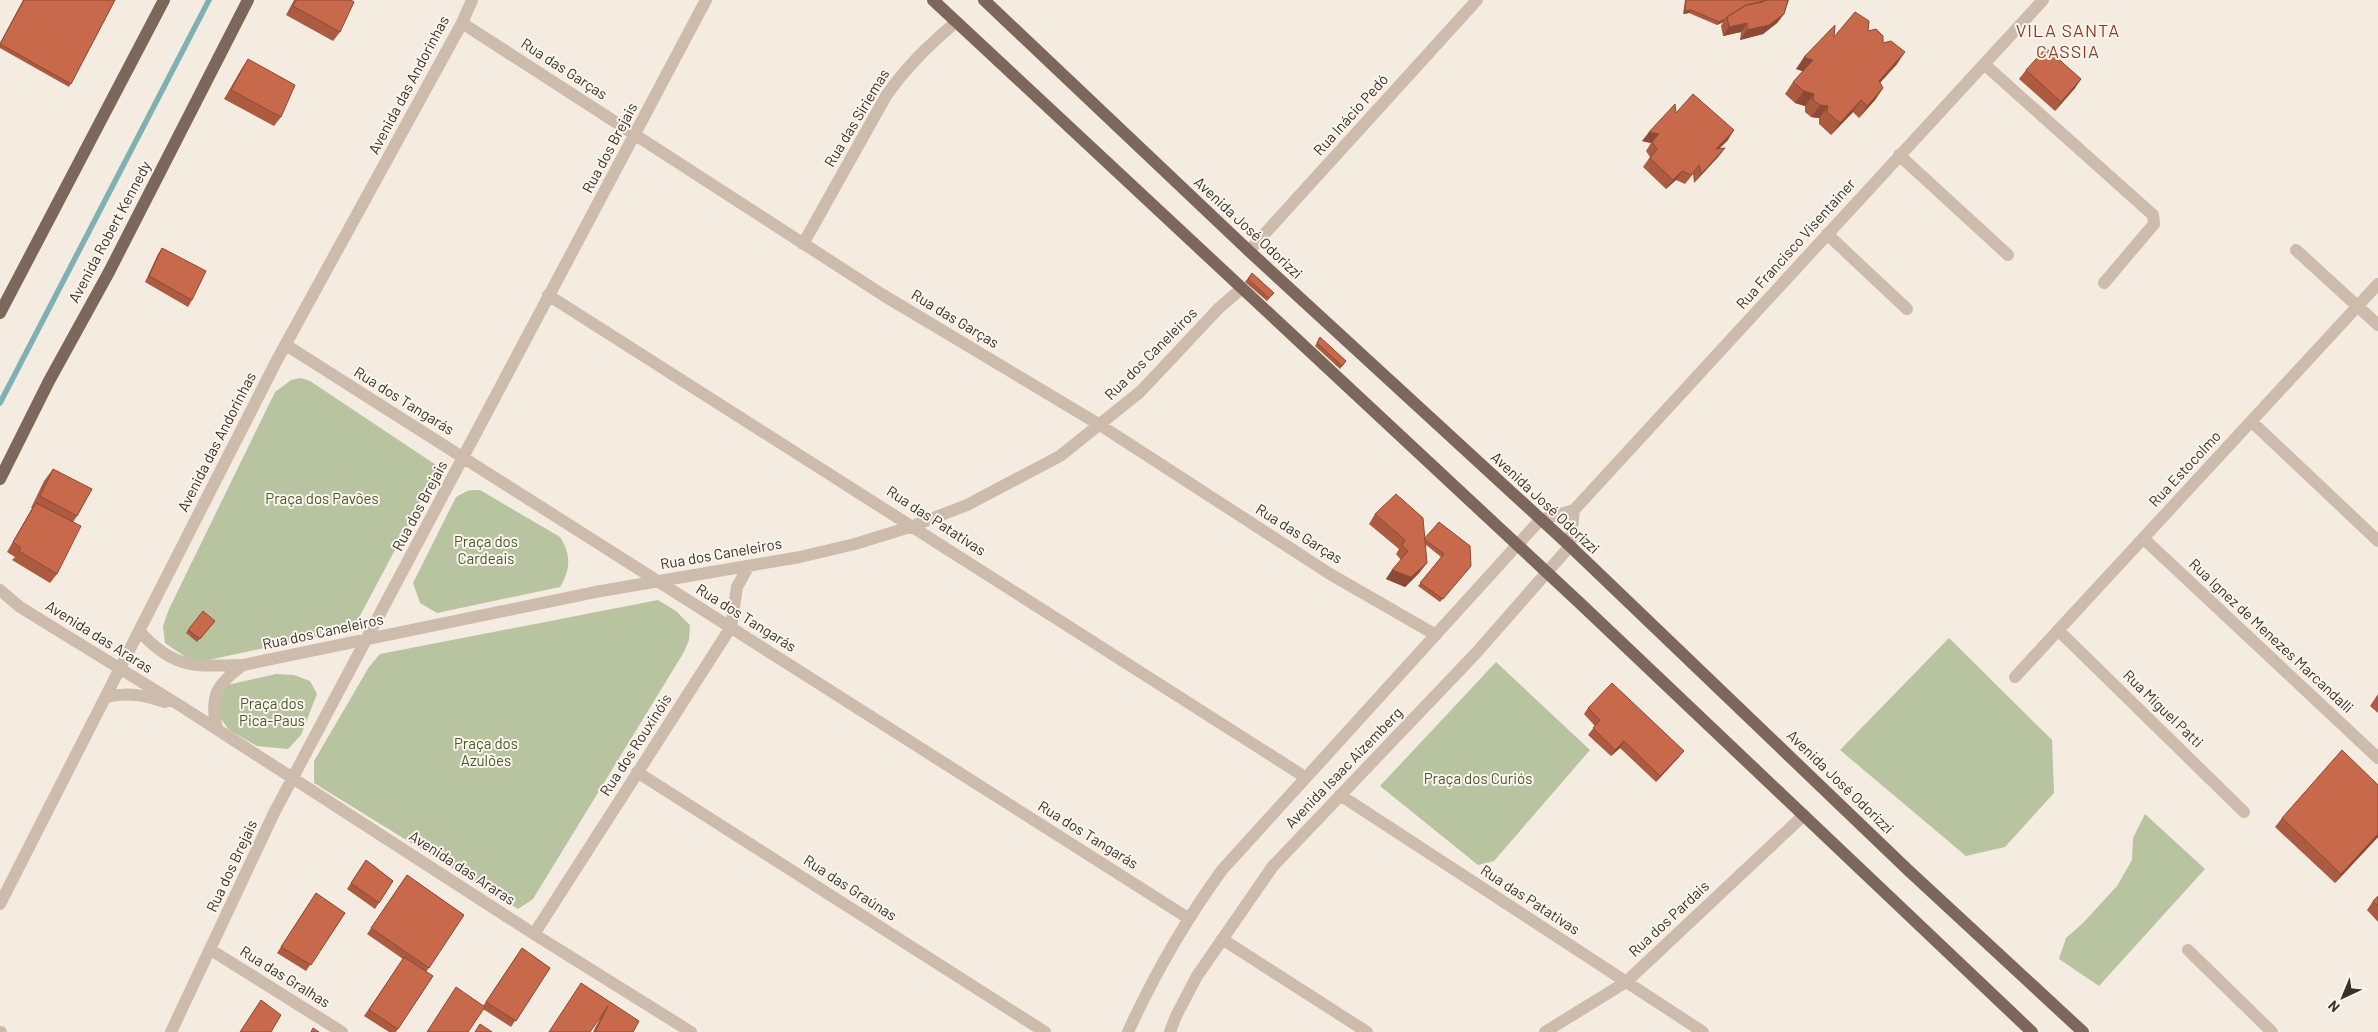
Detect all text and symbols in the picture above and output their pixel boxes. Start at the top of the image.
street label: Avenida das Andorinhas [364,12,452,157]
district label: VILA SANTA CASSIA [2016,19,2120,62]
street label: Rua das Garças [518,34,611,103]
street label: Rua das Siriemas [820,65,892,170]
street label: Rua Inácio Pedó [1309,70,1391,159]
street label: Rua dos Brejais [578,99,640,196]
street label: Avenida Robert Kennedy [64,158,154,305]
street label: Avenida José Odorizzi [1191,172,1307,282]
street label: Rua Francisco Visentainer [1732,174,1859,312]
street label: Rua das Garças [909,285,1002,351]
street label: Rua dos Caneleiros [1100,303,1200,403]
street label: Rua dos Tangarás [351,362,458,438]
street label: Avenida das Andorinhas [173,369,259,514]
street label: Rua Estocolmo [2144,427,2224,510]
street label: Avenida José Odorizzi [1488,447,1604,557]
street label: Rua dos Brejais [388,457,450,554]
street label: Rua das Patativas [884,481,989,559]
park label: Praça dos Pavões [265,489,379,507]
street label: Rua das Garças [1253,499,1346,567]
park label: Praça dos Cardeais [454,532,518,567]
street label: Rua dos Caneleiros [659,533,783,573]
street label: Rua Ignez de Menezes Marcandalli [2186,554,2357,716]
street label: Rua dos Tangarás [693,579,800,655]
street label: Avenida das Araras [43,596,156,676]
street label: Rua dos Caneleiros [261,609,385,653]
street label: Rua Miguel Patti [2120,666,2207,751]
street label: Rua dos Rouxinóis [596,690,675,799]
park label: Praça dos Pica-Paus [239,694,305,729]
street label: Avenida Isaac Aizemberg [1281,703,1406,831]
street label: Avenida José Odorizzi [1784,726,1898,837]
park label: Praça dos Azulões [454,734,518,769]
park label: Praça dos Curiós [1424,769,1532,787]
street label: Rua dos Tangarás [1035,796,1142,872]
street label: Rua dos Brejais [202,817,260,915]
street label: Avenida das Araras [406,826,519,908]
street label: Rua das Graúnas [801,850,900,924]
street label: Rua das Patativas [1478,860,1583,938]
street label: Rua dos Pardais [1624,876,1712,960]
street label: Rua das Gralhas [237,941,334,1011]
north arrow [2318,972,2368,1022]
text: N [2324,997,2343,1016]

